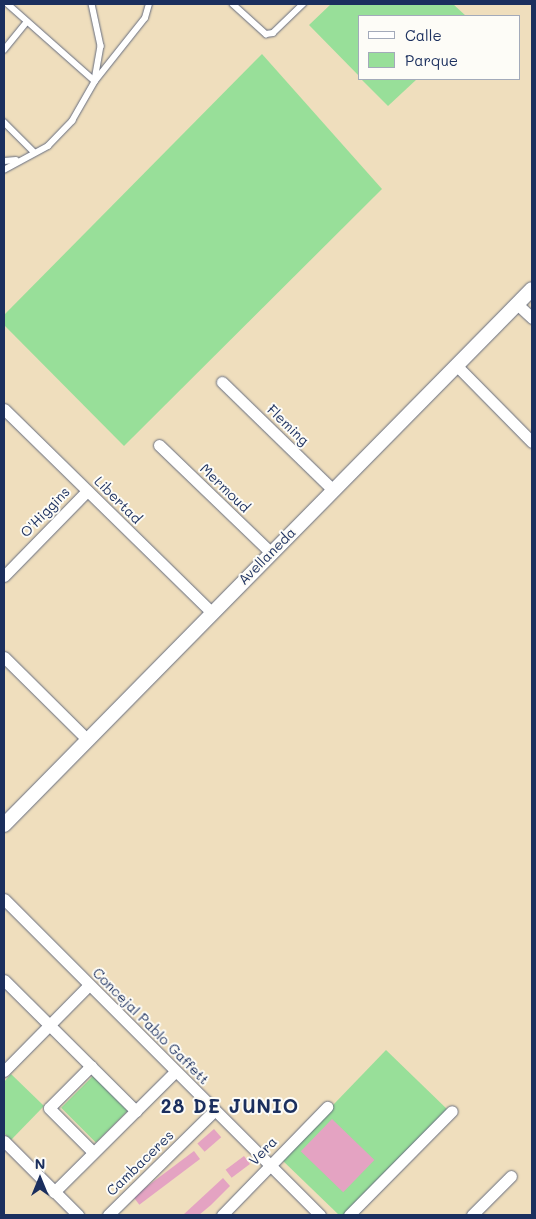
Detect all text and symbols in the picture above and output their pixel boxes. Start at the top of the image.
legend [358,15,521,80]
text: Calle [405,25,442,45]
text: Parque [405,50,458,70]
street label: Fleming [264,401,312,449]
street label: Mermoud [197,460,253,516]
street label: Libertad [91,473,145,527]
street label: O'Higgins [17,483,73,541]
street label: Avellaneda [235,524,299,588]
street label: Concejal Pablo Gaffett [89,964,213,1088]
district label: 28 DE JUNIO [159,1095,301,1117]
street label: Cambaceres [103,1127,177,1199]
street label: Vera [245,1133,281,1169]
north arrow [15,1154,65,1204]
text: N [35,1154,45,1173]

